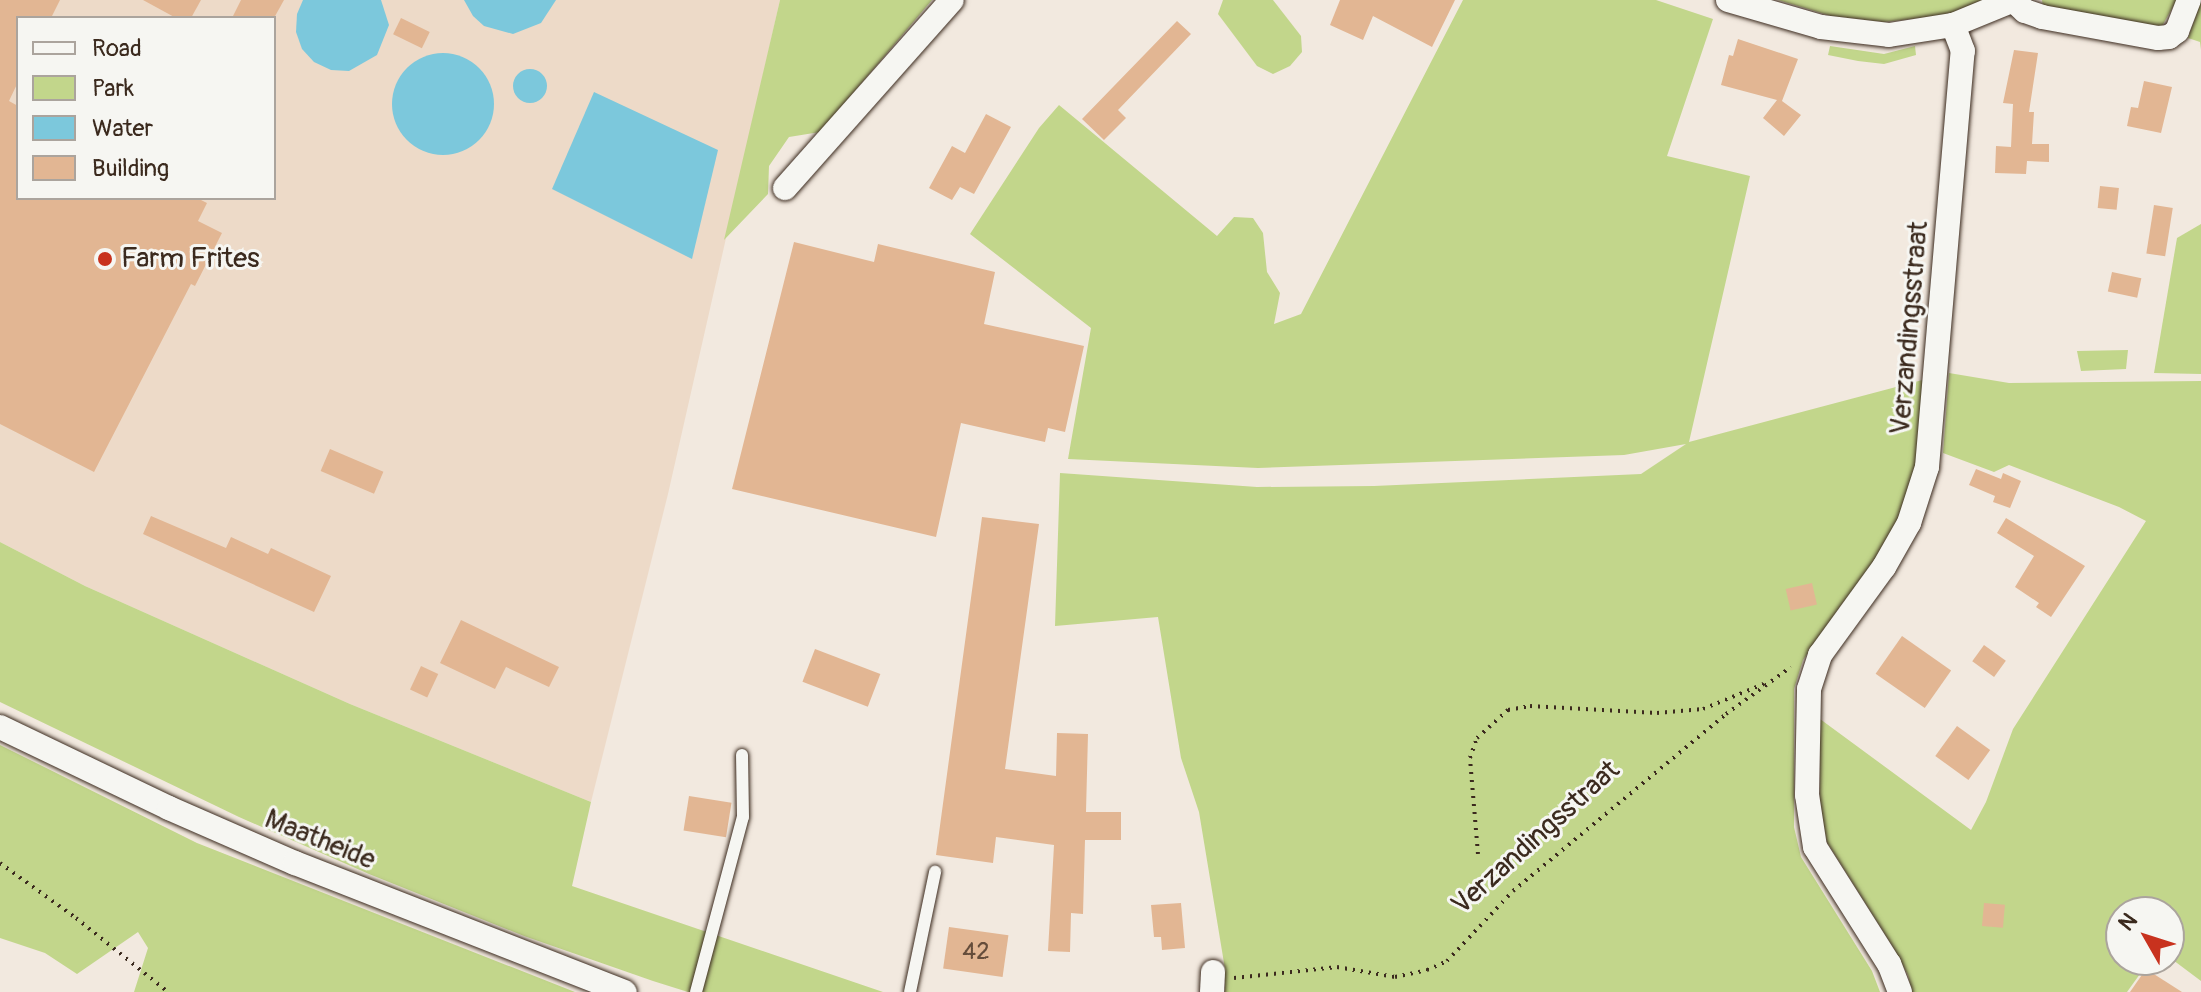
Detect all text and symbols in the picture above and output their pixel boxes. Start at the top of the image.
legend [16,16,276,200]
text: Road [92,34,142,63]
text: Park [92,74,134,103]
text: Water [92,114,153,143]
text: Building [92,154,169,183]
street label: Verzandingsstraat [1884,220,1936,436]
place label: Farm Frites [121,242,260,276]
marker: Farm Frites [96,250,114,268]
street label: Verzandingsstraat [1445,754,1627,922]
street label: Maatheide [260,803,380,877]
north arrow [2105,896,2185,976]
text: N [2112,908,2143,937]
house number: 42 [962,938,990,966]

